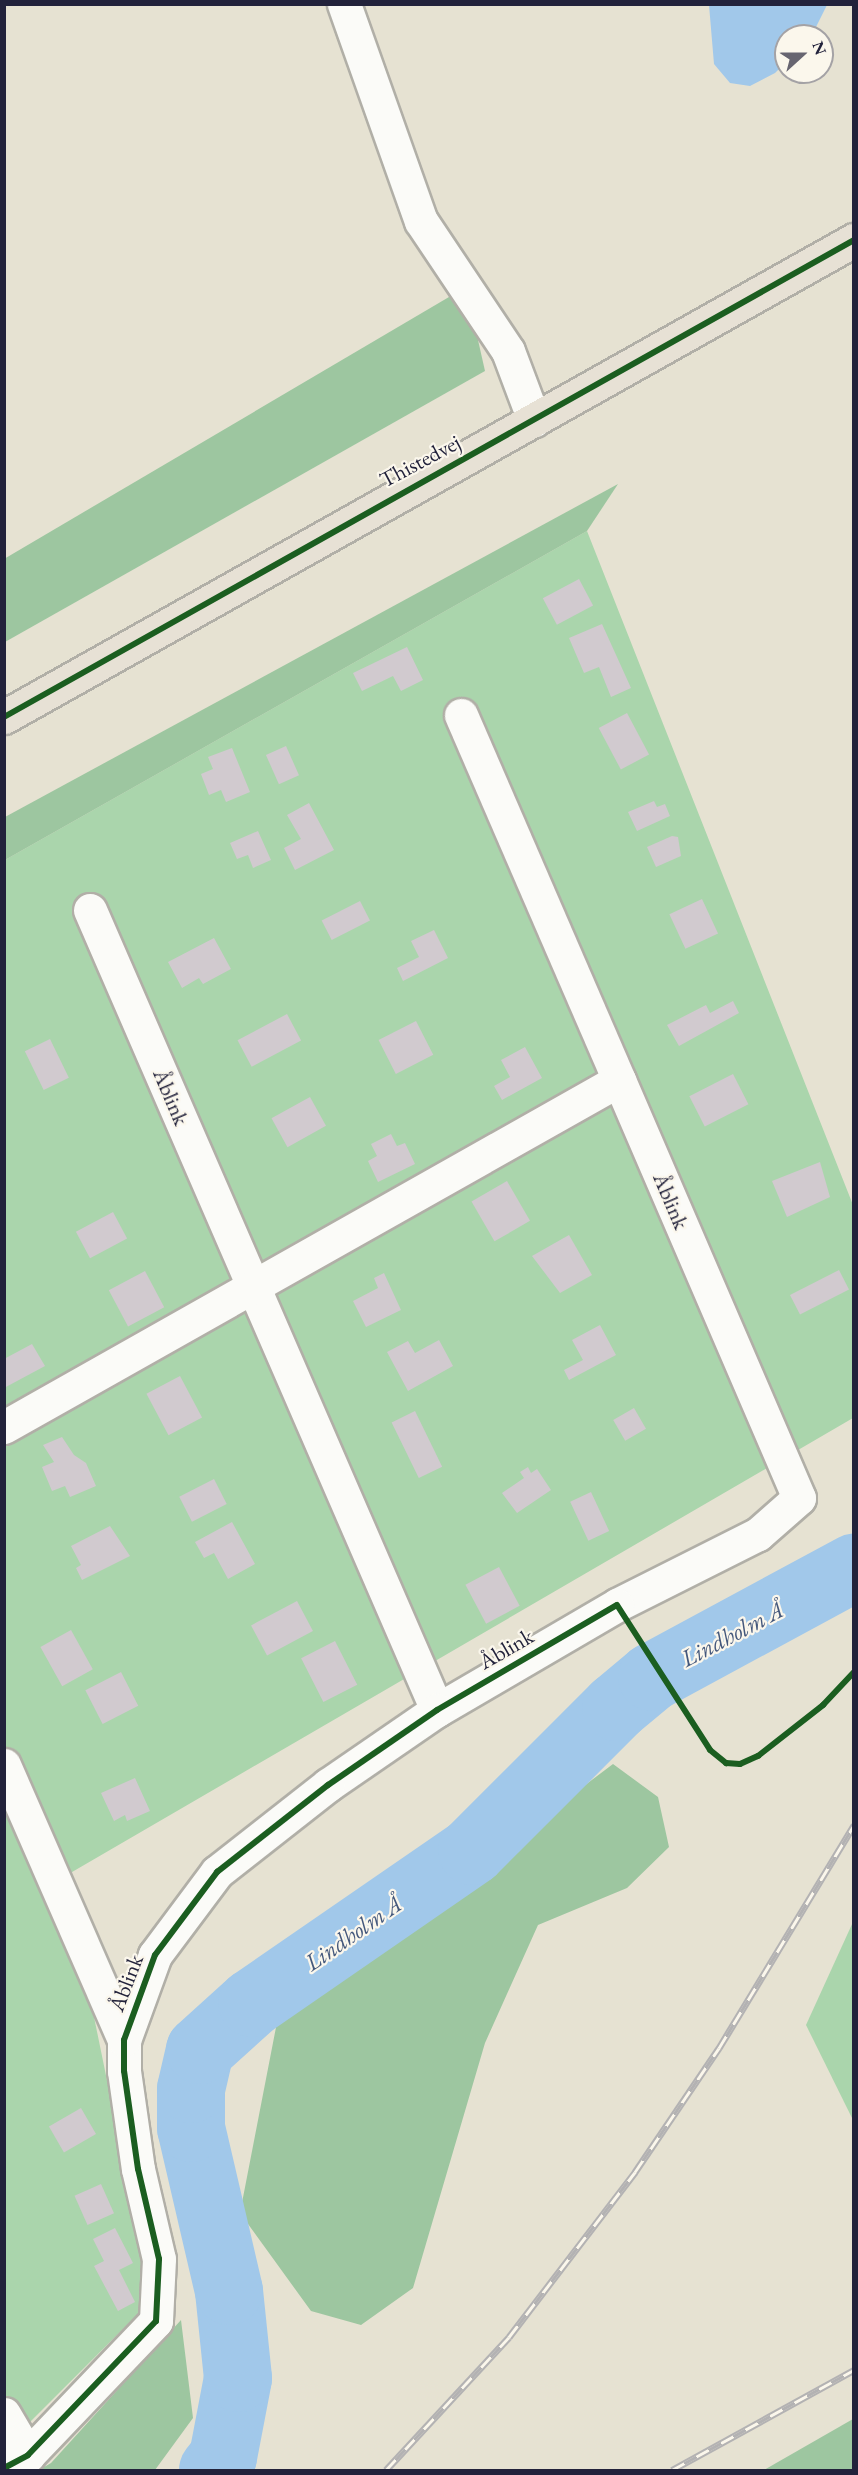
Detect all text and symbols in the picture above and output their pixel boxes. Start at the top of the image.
north arrow [774,24,834,84]
text: N [807,38,832,58]
street label: Thistedvej [375,429,465,493]
street label: Åblink [147,1065,195,1129]
street label: Åblink [647,1169,695,1233]
water label: Lindholm Å [676,1595,788,1673]
street label: Åblink [474,1623,538,1675]
water label: Lindholm Å [299,1889,407,1977]
street label: Åblink [103,1951,149,2015]

